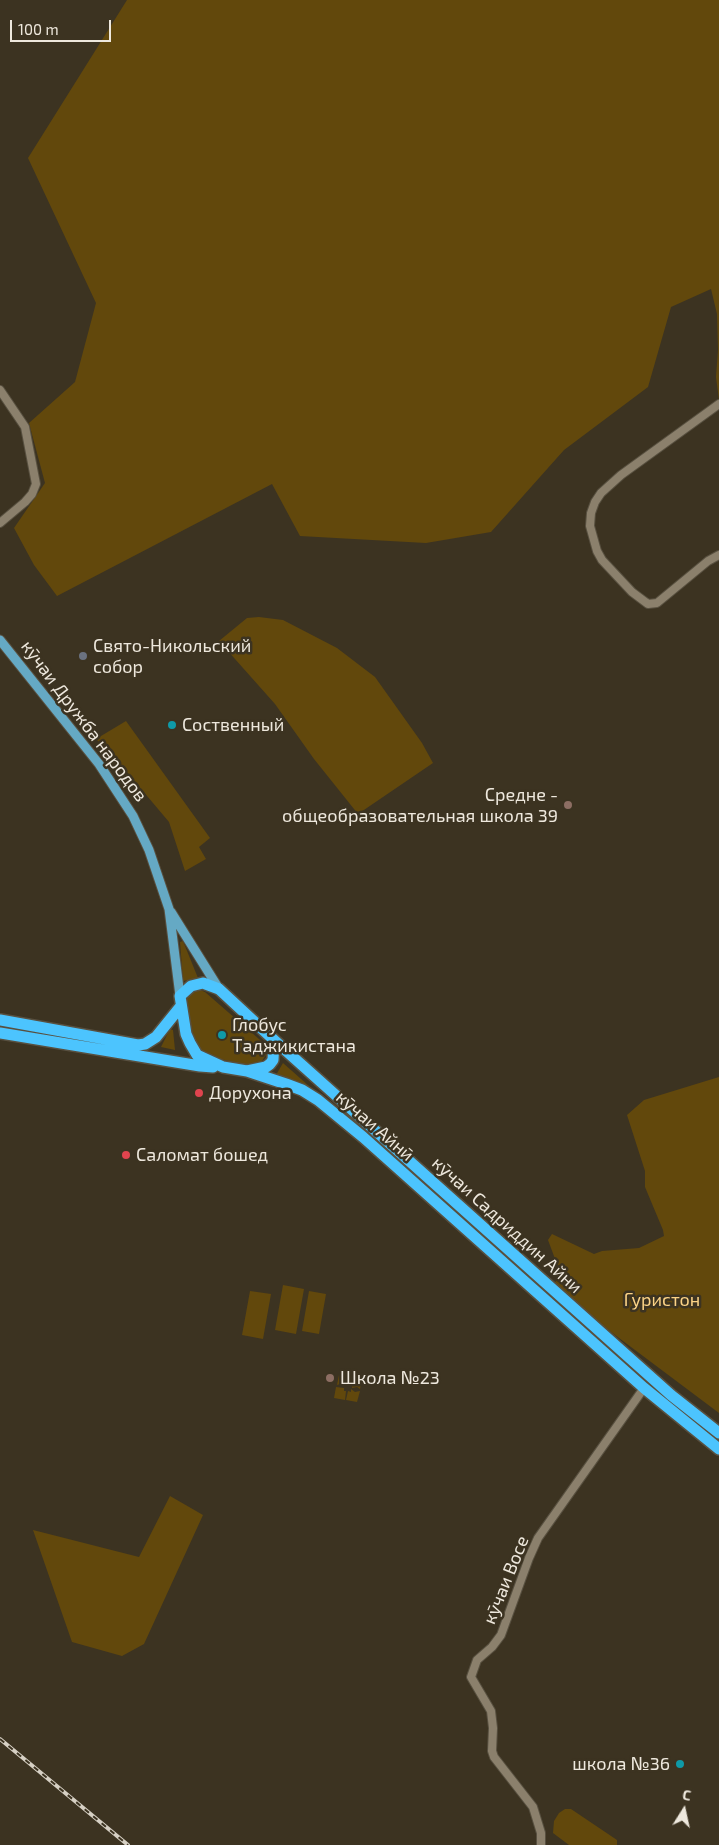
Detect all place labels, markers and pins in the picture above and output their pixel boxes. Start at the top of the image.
place label: Свято-Никольский собор [93,635,251,678]
marker: Свято-Никольский собор [77,650,89,662]
place label: Соственный [182,714,284,736]
marker: Соственный [166,719,178,731]
place label: Средне - общеобразовательная школа 39 [282,784,558,826]
marker: Средне - общеобразовательная школа 39 [562,799,574,811]
place label: Глобус Таджикистана [232,1014,356,1056]
marker: Глобус Таджикистана [216,1029,228,1041]
place label: Дорухона [209,1082,292,1104]
marker: Дорухона [193,1087,205,1099]
place label: Саломат бошед [136,1144,268,1166]
marker: Саломат бошед [120,1149,132,1161]
place label: Школа №23 [340,1367,440,1389]
marker: Школа №23 [324,1372,336,1384]
place label: школа №36 [572,1753,670,1775]
marker: школа №36 [674,1758,686,1770]

